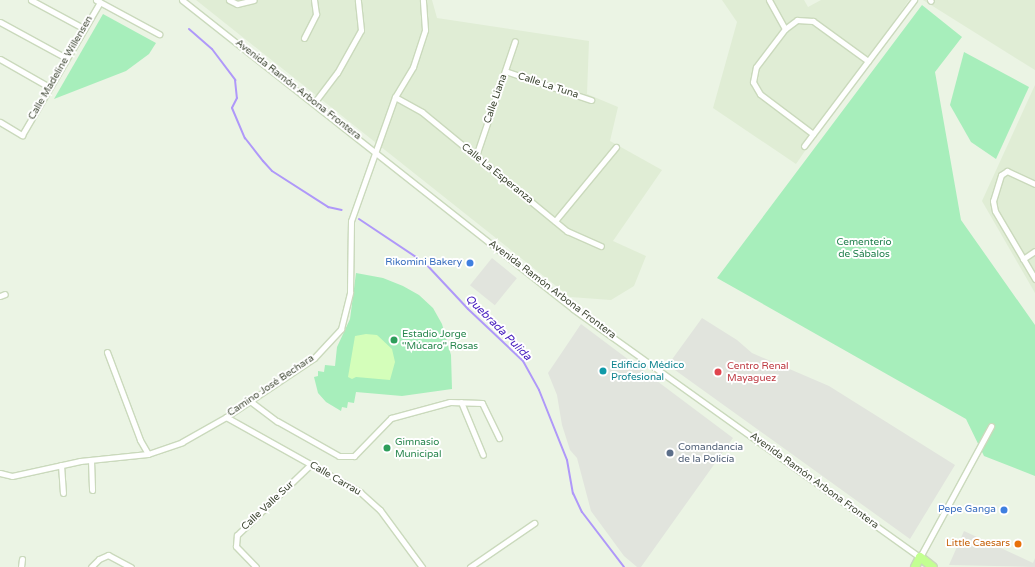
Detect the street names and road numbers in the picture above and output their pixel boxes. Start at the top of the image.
street label: Calle Madeline Willensen [26,14,96,122]
street label: Avenida Ramón Arbona Frontera [233,37,363,143]
street label: Calle La Tuna [516,71,580,101]
street label: Calle Liana [482,73,510,125]
street label: Calle La Esperanza [459,141,535,207]
street label: Avenida Ramón Arbona Frontera [486,238,618,342]
street label: Camino José Bechara [225,353,317,419]
street label: Avenida Ramón Arbona Frontera [747,430,881,532]
street label: Calle Carrau [307,459,363,499]
street label: Calle Valle Sur [239,479,297,533]

